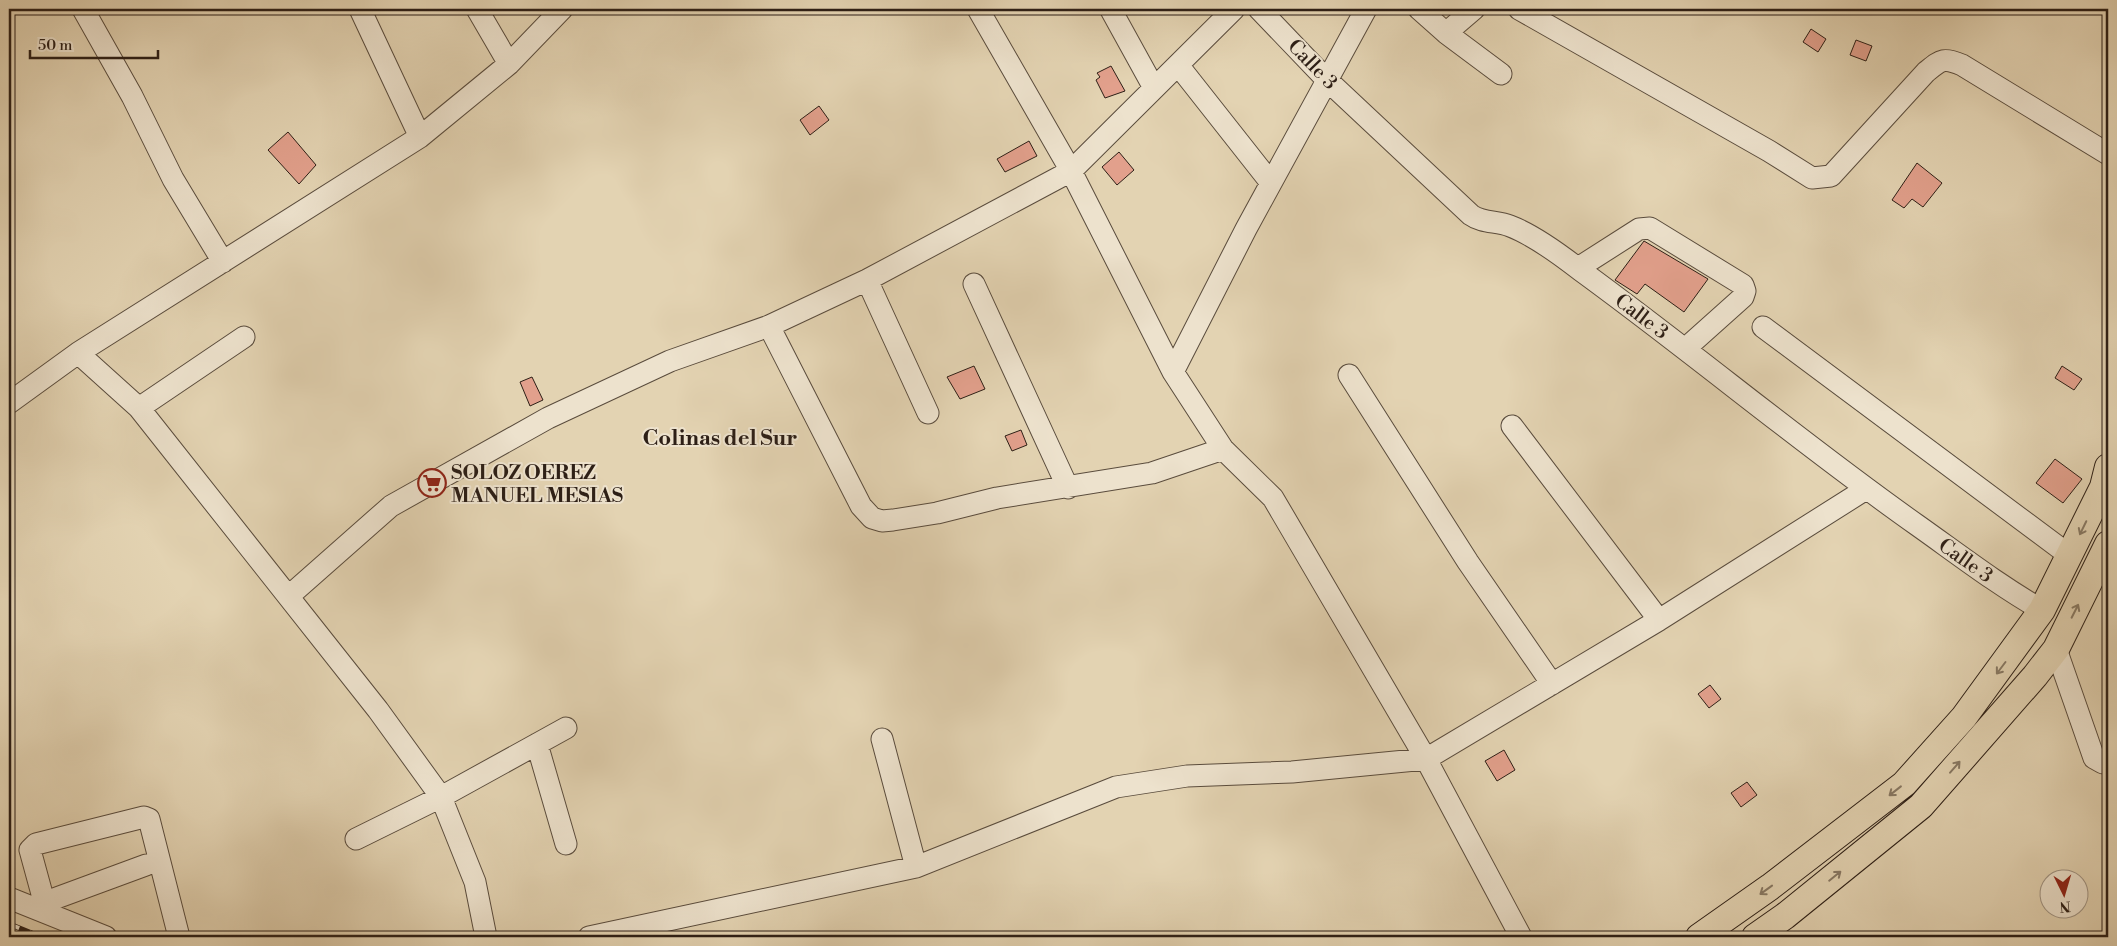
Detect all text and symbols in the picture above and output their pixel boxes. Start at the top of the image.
scale bar [30,28,158,60]
street label: Calle 3 [1282,34,1342,96]
text: 50 m [38,36,72,55]
street label: Calle 3 [1609,289,1673,346]
district label: Colinas del Sur [643,425,797,452]
place label: SOLOZ OEREZ MANUEL MESIAS [451,461,623,509]
supermarket icon: SOLOZ OEREZ MANUEL MESIAS [417,468,447,498]
one-way arrow [2077,520,2087,535]
street label: Calle 3 [1933,534,1997,589]
one-way arrow [2071,604,2080,619]
one-way arrow [1996,661,2006,675]
one-way arrow [1950,760,1961,773]
one-way arrow [1888,786,1902,796]
north arrow [2040,868,2090,918]
one-way arrow [1828,870,1841,881]
one-way arrow [1759,885,1773,895]
text: N [2059,897,2071,915]

